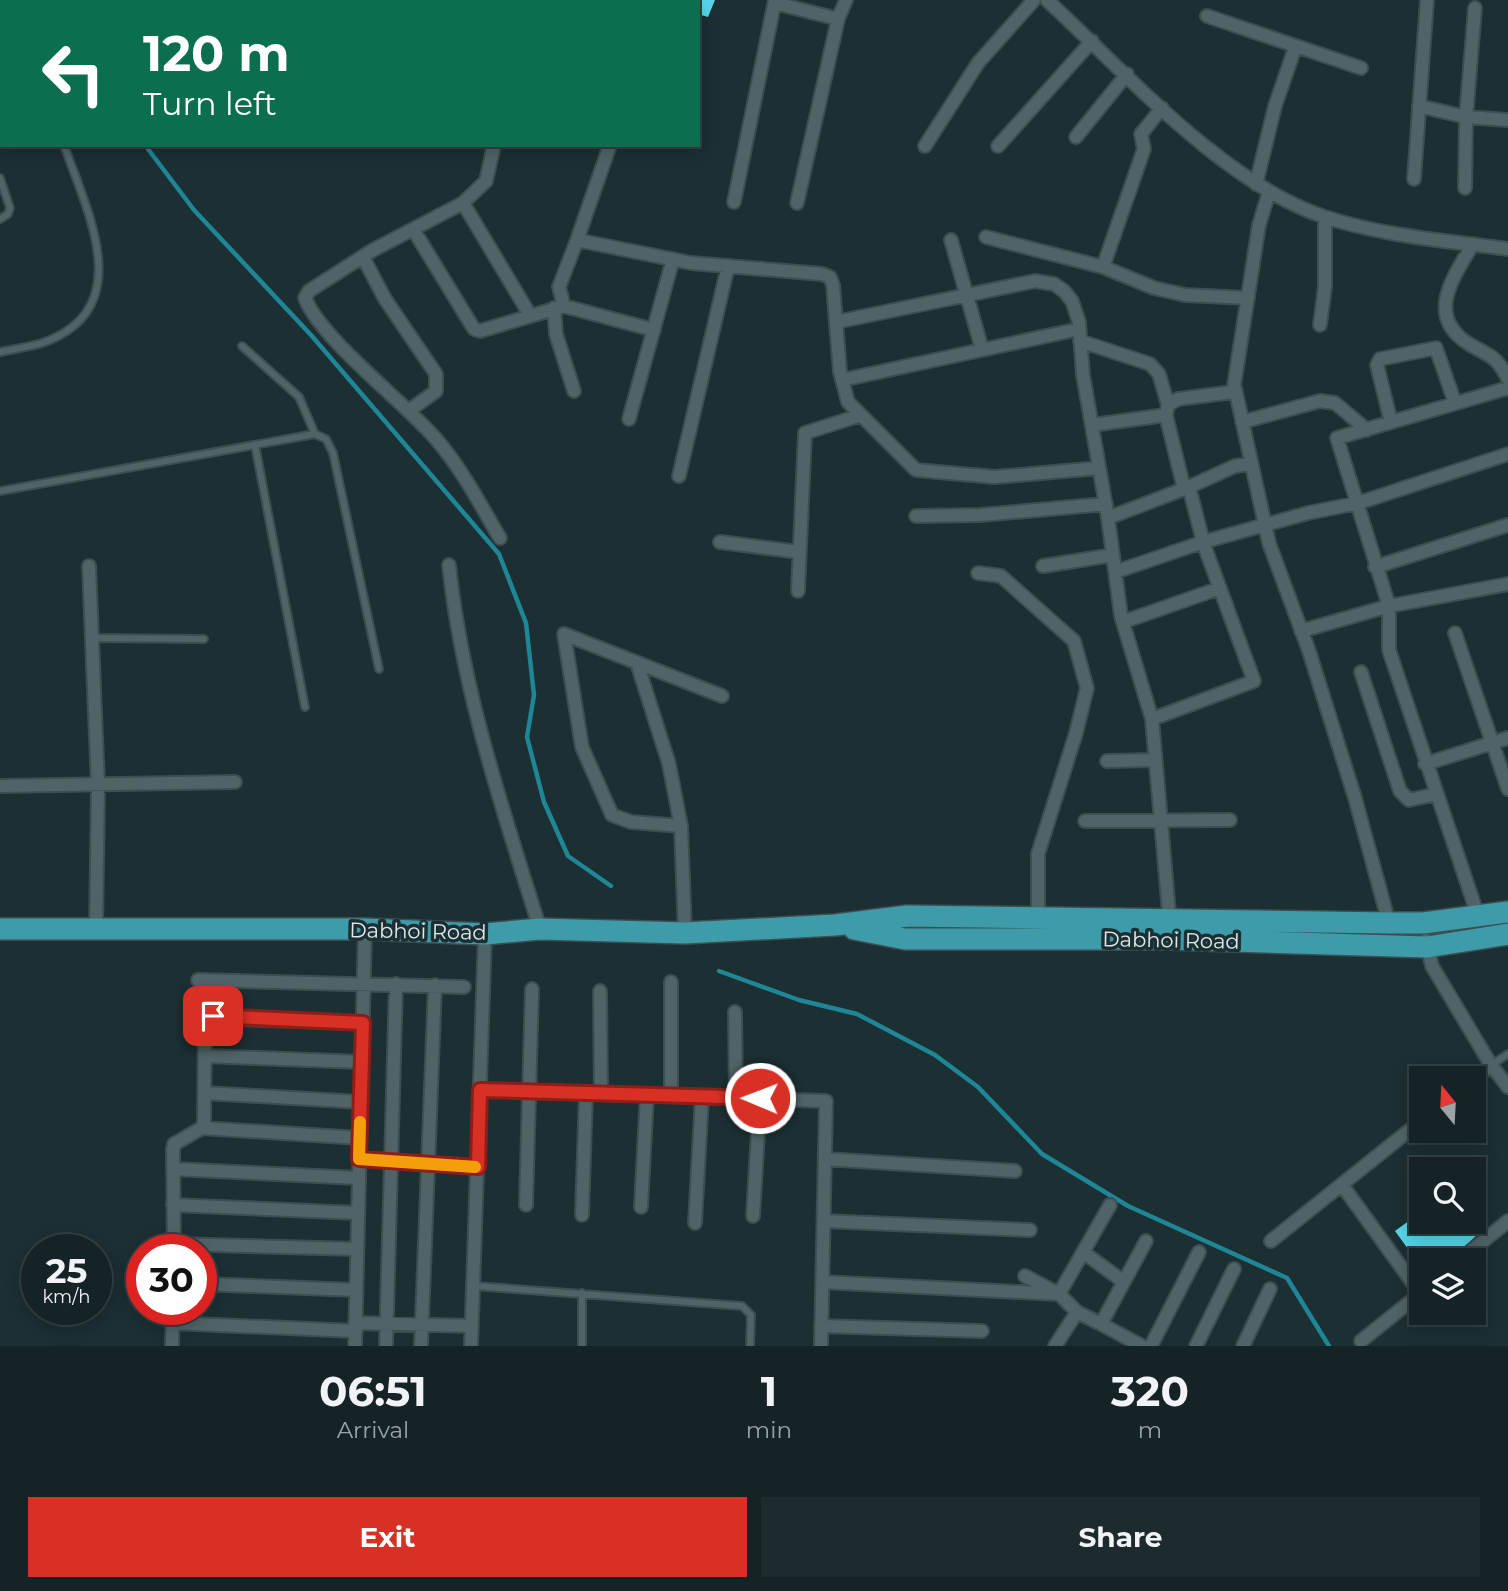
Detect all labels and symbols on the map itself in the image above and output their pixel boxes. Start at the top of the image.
street label: Dabhoi Road [349,917,487,945]
street label: Dabhoi Road [1102,926,1240,954]
pin [183,986,243,1046]
position arrow [723,1061,797,1135]
north arrow [1409,1066,1486,1143]
speed limit sign: 30 [126,1234,217,1325]

